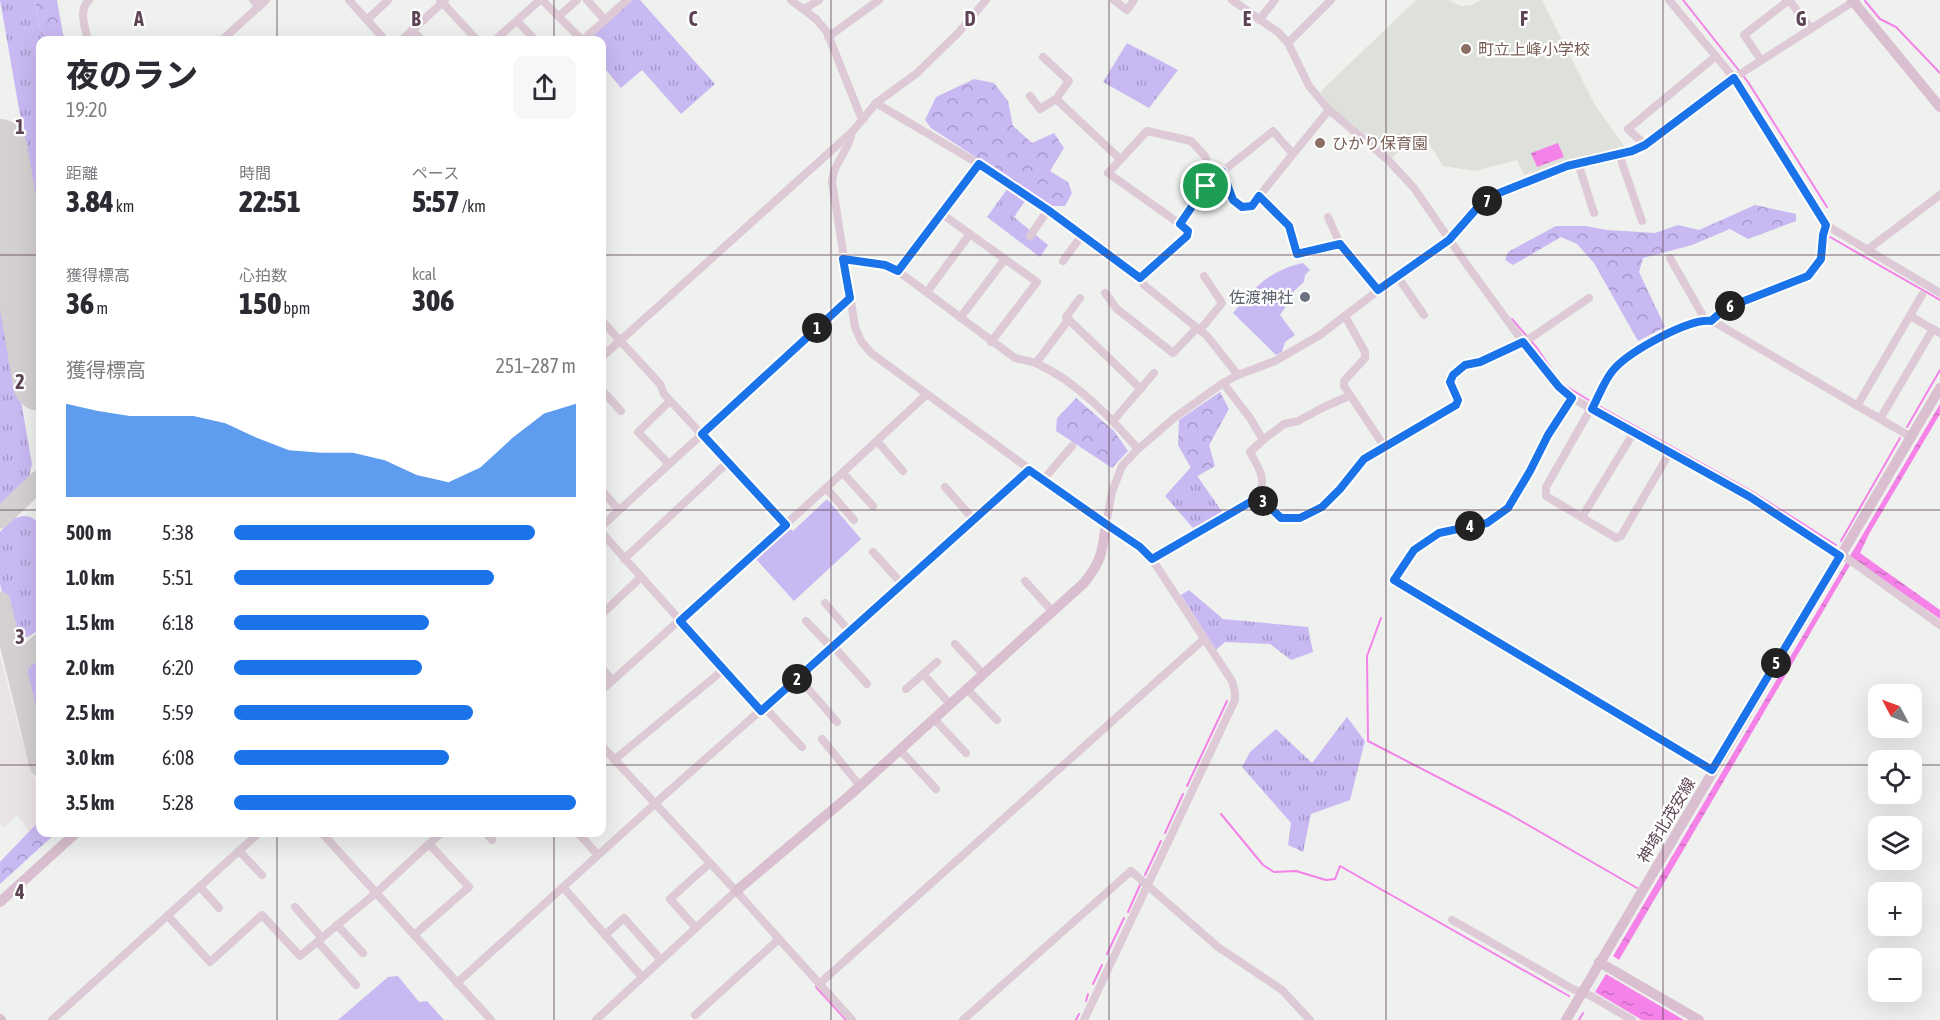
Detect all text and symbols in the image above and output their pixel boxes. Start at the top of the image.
text: A [133,7,144,30]
text: B [411,7,421,30]
text: C [689,7,698,30]
text: D [964,7,976,30]
text: E [1243,7,1252,30]
text: F [1520,7,1528,30]
text: G [1796,7,1807,30]
place label: 町立上峰小学校 [1478,40,1590,58]
marker: 町立上峰小学校 [1459,42,1473,56]
text: 夜のラン [66,56,198,94]
button: share [513,56,576,119]
text: 19:20 [66,98,107,121]
text: 1 [15,115,25,138]
place label: ひかり保育園 [1332,134,1428,152]
marker: ひかり保育園 [1313,136,1327,150]
pin [1180,160,1231,211]
text: 距離 [66,164,98,182]
text: 時間 [239,164,271,182]
text: ペース [412,164,459,182]
icon: arrive [1189,169,1222,202]
text: 3.84 [66,184,114,218]
text: 22:51 [239,184,301,218]
text: 5:57 [412,184,460,218]
pin: 7 [1472,186,1502,216]
text: 7 [1483,192,1491,210]
text: km [114,197,134,215]
text: /km [460,197,486,215]
text: kcal [412,265,436,283]
text: 獲得標高 [66,266,130,284]
text: 心拍数 [239,266,287,284]
text: 306 [412,283,454,317]
text: 36 [66,286,94,320]
text: 150 [239,286,281,320]
place label: 佐渡神社 [1229,288,1293,306]
marker: 佐渡神社 [1298,290,1312,304]
pin: 6 [1715,291,1745,321]
text: 6 [1726,297,1734,315]
text: m [94,299,108,317]
text: bpm [281,299,310,317]
pin: 1 [802,313,832,343]
text: 1 [813,319,821,337]
text: 251–287 m [495,354,576,377]
text: 獲得標高 [66,358,146,381]
text: 2 [15,370,25,393]
pin: 3 [1248,486,1278,516]
text: 3 [1259,492,1267,510]
pin: 4 [1455,511,1485,541]
text: 4 [1466,517,1474,535]
text: 500 m [66,521,111,544]
text: 5:38 [162,521,194,544]
text: 1.0 km [66,566,114,589]
text: 5:51 [162,566,194,589]
text: 1.5 km [66,611,114,634]
text: 6:18 [162,611,194,634]
text: 3 [15,625,25,648]
pin: 5 [1761,648,1791,678]
text: 5 [1772,654,1780,672]
text: 2.0 km [66,656,114,679]
text: 6:20 [162,656,194,679]
pin: 2 [782,664,812,694]
text: 2 [793,670,801,688]
north arrow [1868,684,1922,738]
map controls [1868,684,1922,1002]
text: 2.5 km [66,701,114,724]
text: 5:59 [162,701,194,724]
text: 3.0 km [66,746,114,769]
text: 6:08 [162,746,194,769]
button: locate [1868,750,1922,804]
street label: 神埼北茂安線 [1634,774,1698,866]
text: 3.5 km [66,791,114,814]
text: 5:28 [162,791,194,814]
button: layers [1868,816,1922,870]
text: 4 [14,880,25,903]
button: + [1868,882,1922,936]
button: − [1868,948,1922,1002]

